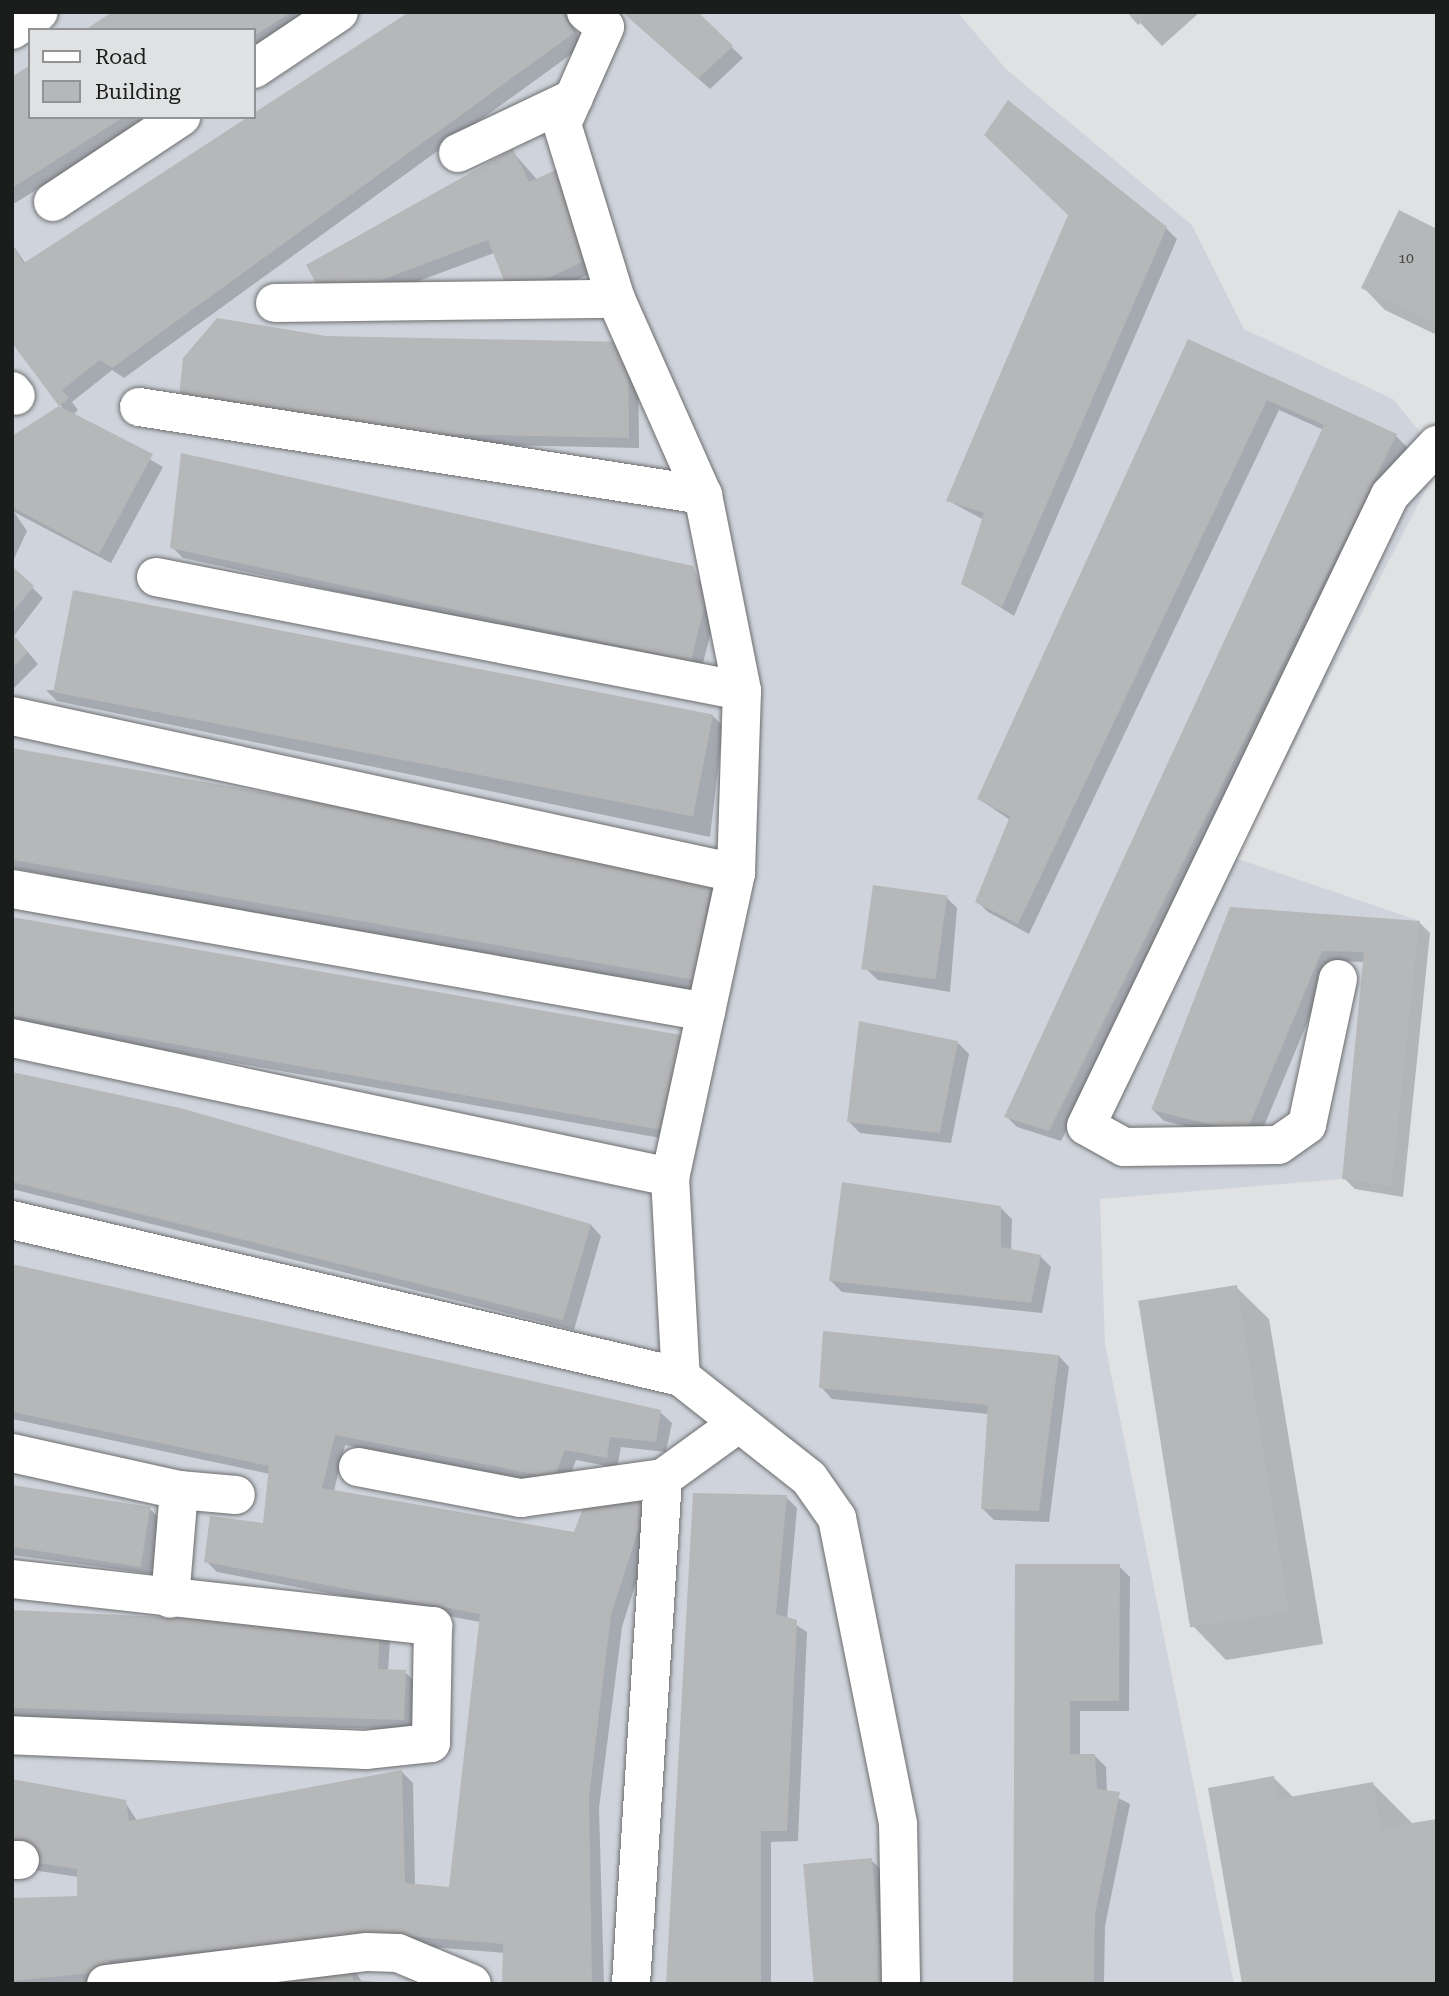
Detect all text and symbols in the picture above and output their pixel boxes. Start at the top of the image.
legend [28,28,256,119]
text: Road [95,45,147,69]
text: Building [95,80,181,104]
house number: 10 [1398,250,1414,266]

